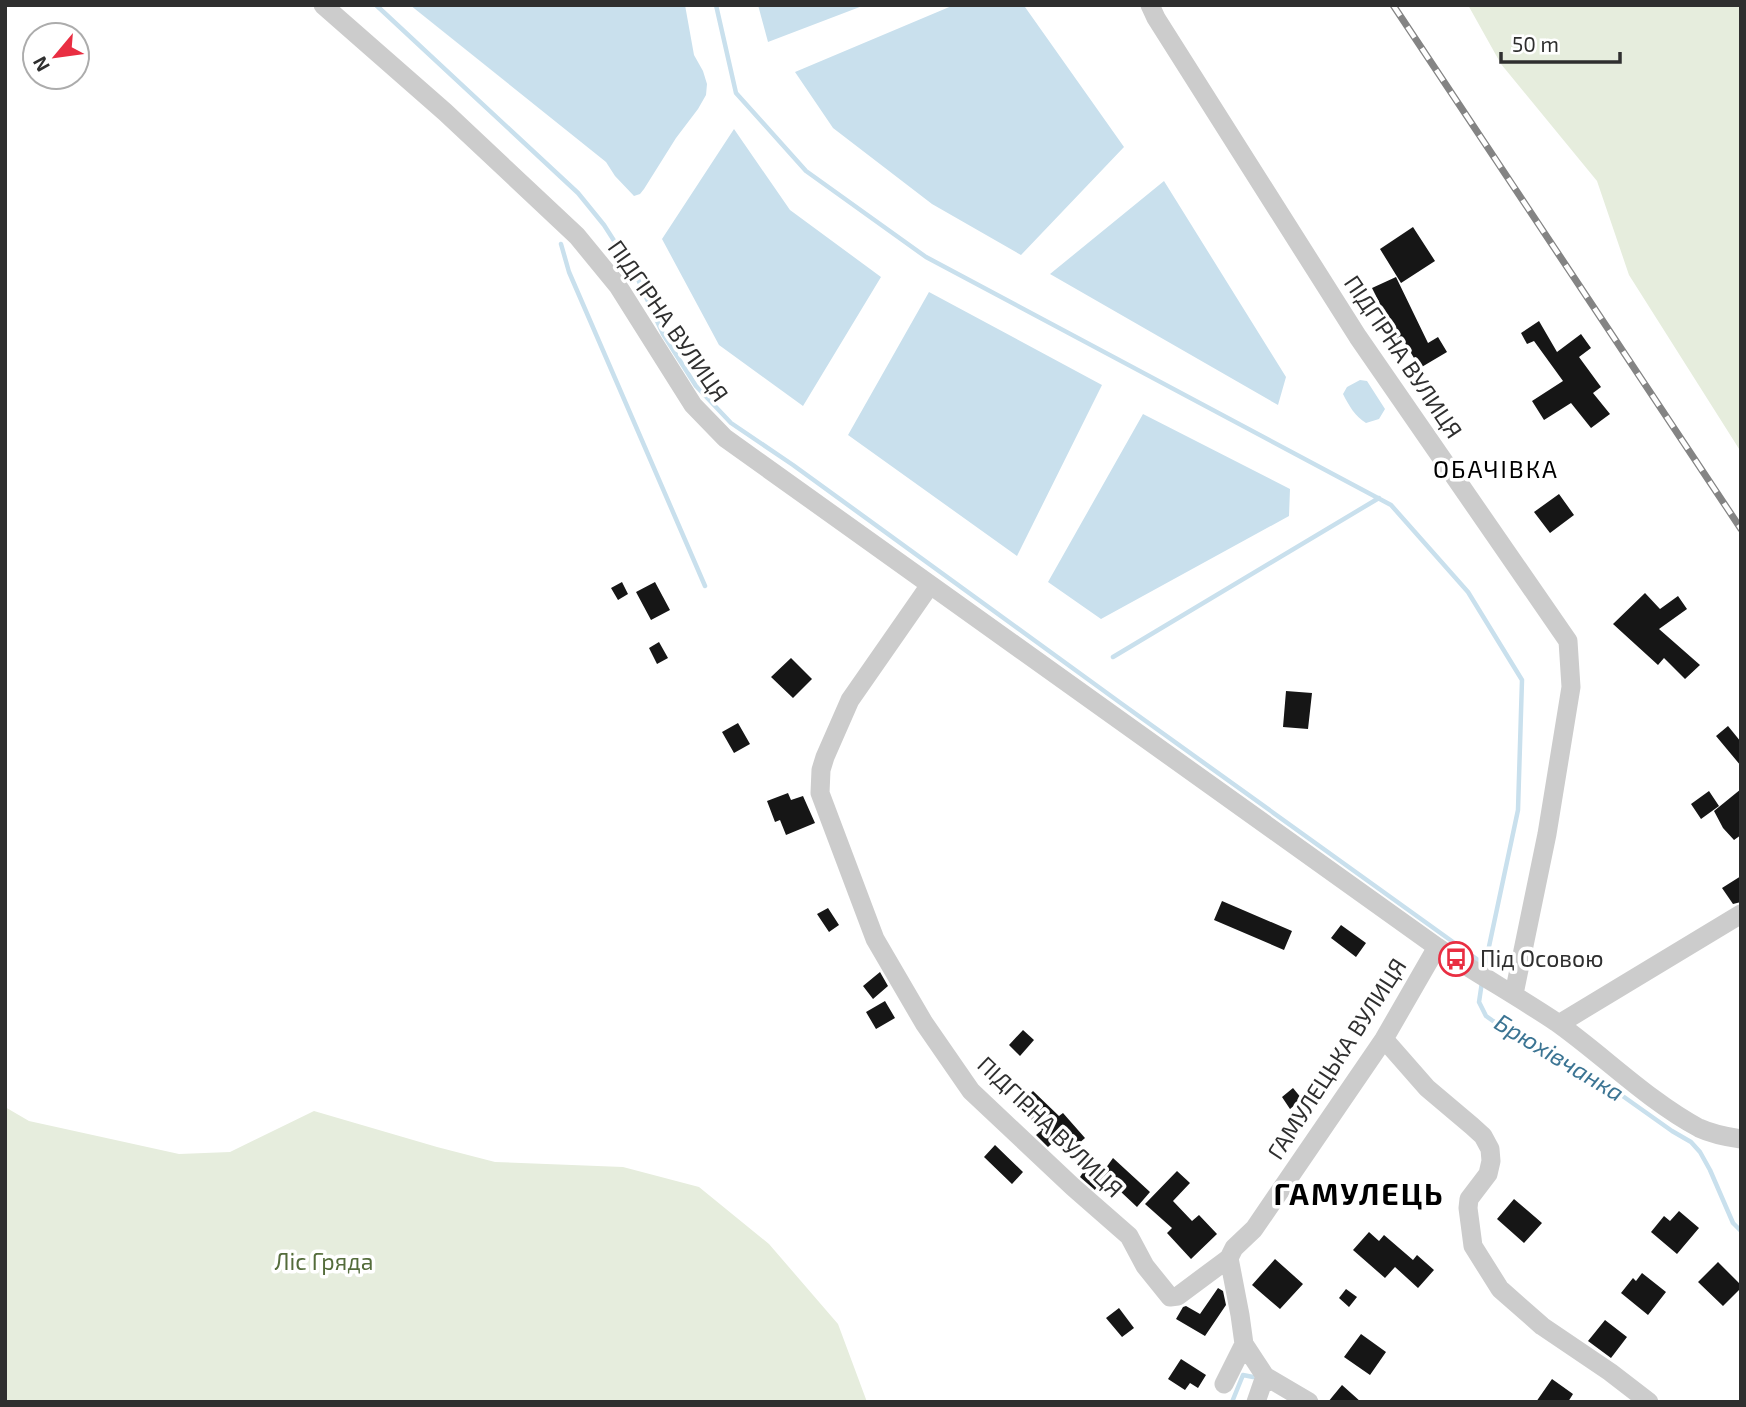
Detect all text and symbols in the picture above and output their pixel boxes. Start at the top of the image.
north arrow [21,21,91,91]
scale bar [1501,21,1620,65]
text: 50 m [1512,31,1559,56]
text: N [27,53,54,76]
street label: ПІДГІРНА ВУЛИЦЯ [603,234,735,407]
street label: ПІДГІРНА ВУЛИЦЯ [1339,270,1469,443]
district label: ОБАЧІВКА [1433,454,1559,483]
bus stop icon: Під Осовою [1437,940,1475,978]
place label: Під Осовою [1480,944,1604,972]
street label: ГАМУЛЕЦЬКА ВУЛИЦЯ [1261,953,1412,1164]
water label: Брюхівчанка [1490,1007,1630,1107]
street label: ПІДГІРНА ВУЛИЦЯ [972,1050,1129,1203]
district label: ГАМУЛЕЦЬ [1273,1175,1445,1211]
park label: Ліс Гряда [275,1247,373,1275]

